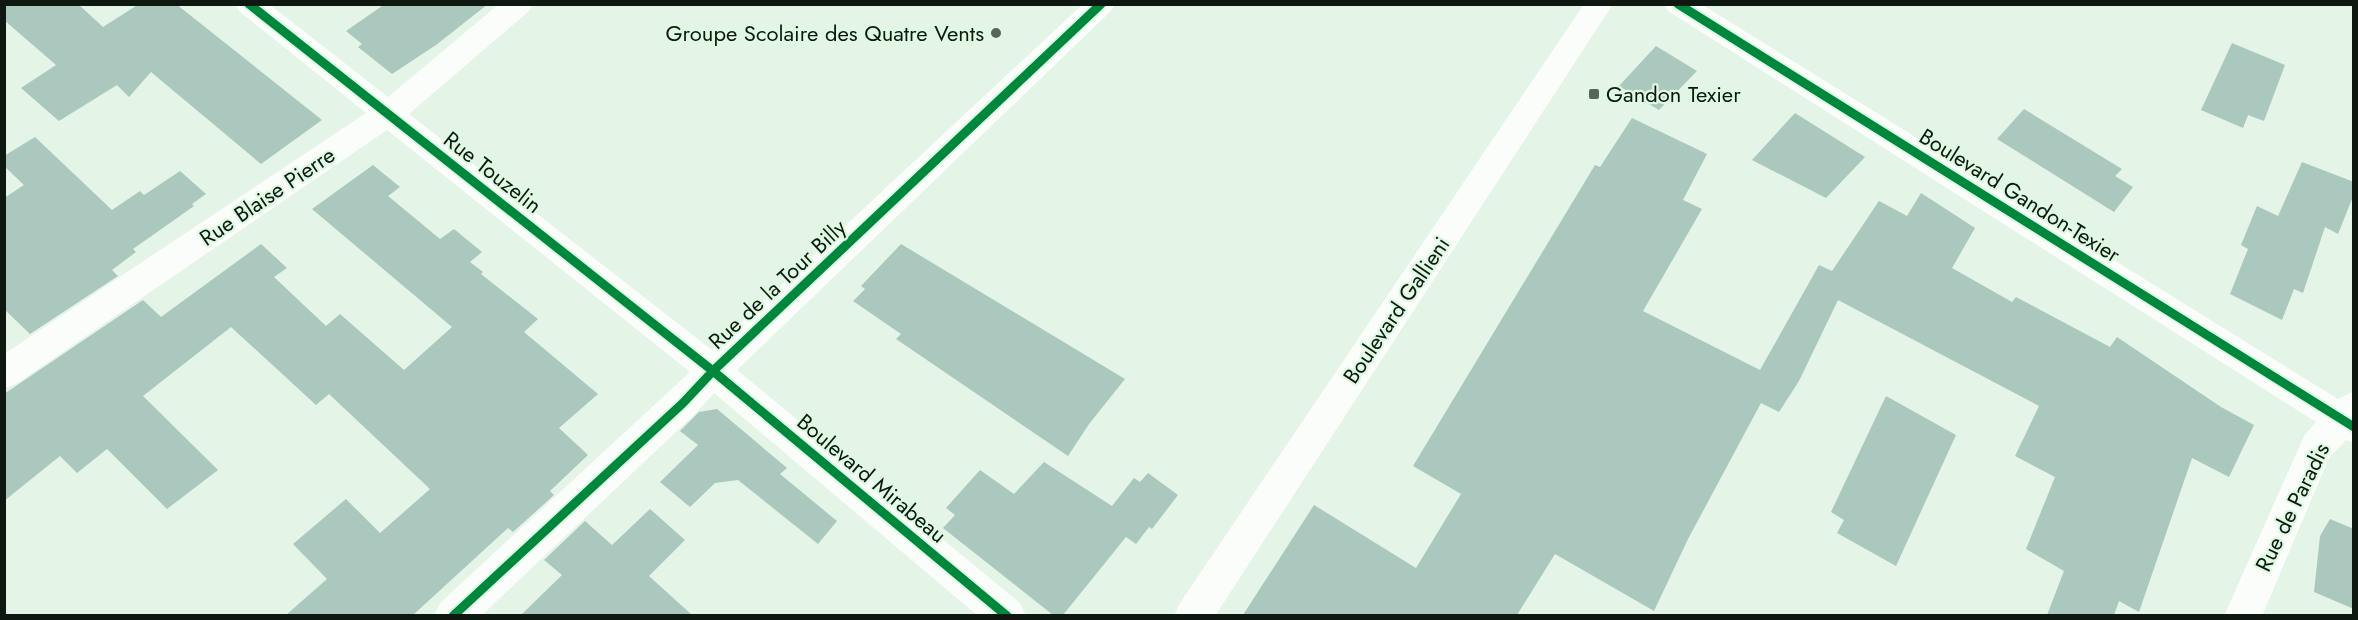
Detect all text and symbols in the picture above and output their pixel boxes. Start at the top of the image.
place label: Groupe Scolaire des Quatre Vents [666,17,984,49]
marker: Groupe Scolaire des Quatre Vents [989,26,1003,40]
place label: Gandon Texier [1606,78,1741,110]
marker: Gandon Texier [1587,87,1601,101]
street label: Boulevard Gandon-Texier [1913,120,2127,270]
street label: Rue Touzelin [437,123,549,221]
street label: Rue Blaise Pierre [193,139,341,253]
street label: Rue de la Tour Billy [701,211,853,356]
street label: Boulevard Gallieni [1335,230,1457,390]
street label: Boulevard Mirabeau [790,406,954,550]
street label: Rue de Paradis [2247,437,2337,577]

